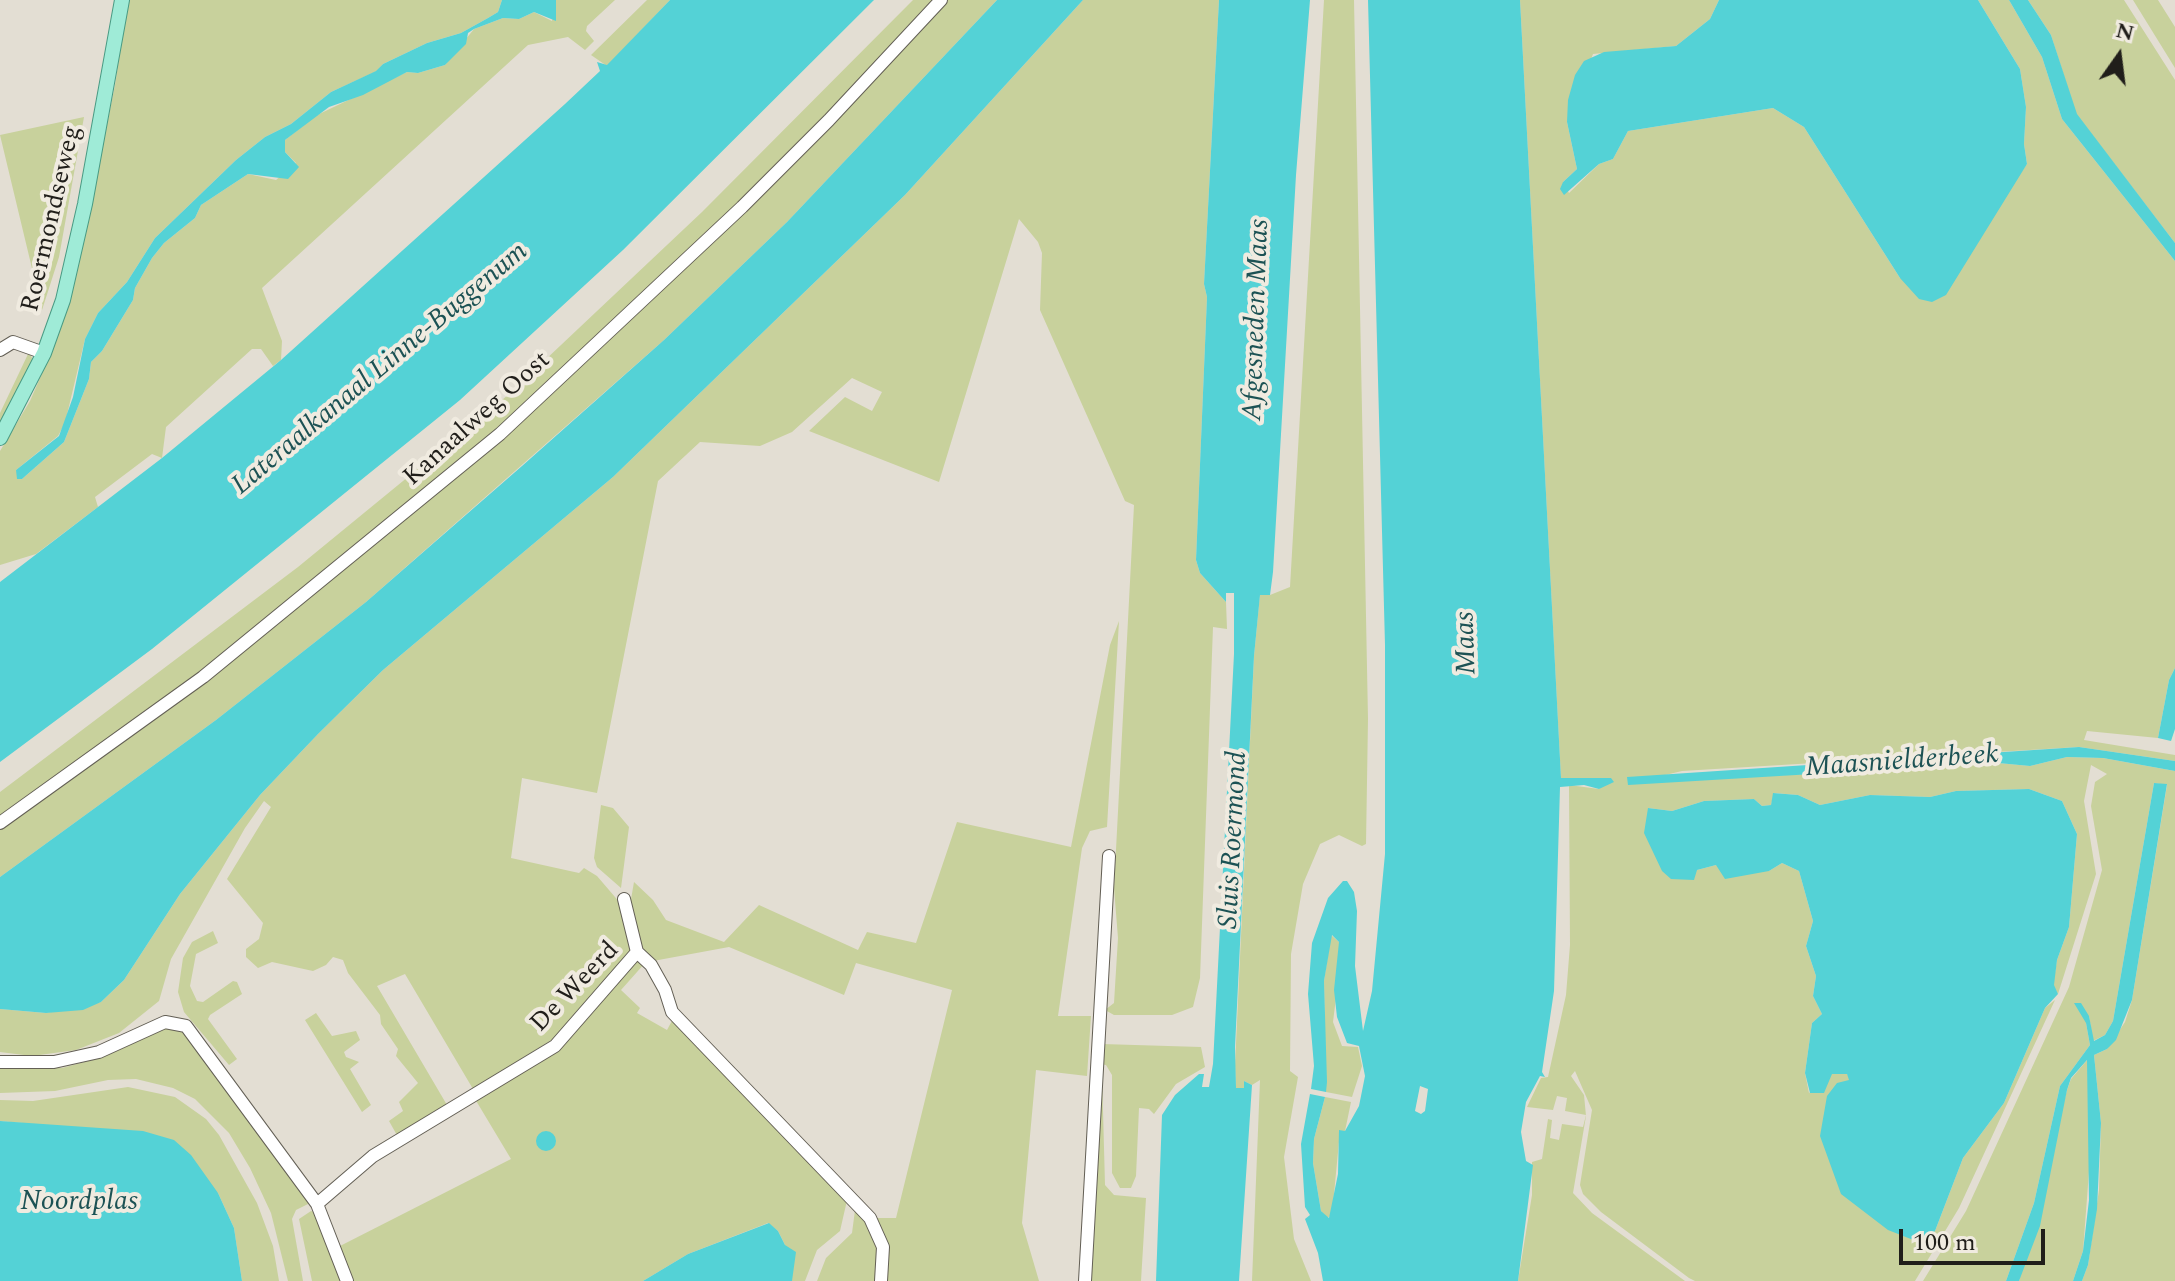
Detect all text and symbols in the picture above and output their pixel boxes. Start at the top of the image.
text: N [2112,14,2138,50]
north arrow [2079,16,2159,96]
street label: Roermondseweg [16,123,90,315]
water label: Afgesneden Maas [1238,219,1278,421]
water label: Lateraalkanaal Linne-Buggenum [226,236,536,504]
street label: Kanaalweg Oost [398,346,558,494]
water label: Maas [1450,611,1486,675]
water label: Maasnielderbeek [1804,739,2000,787]
water label: Sluis Roermond [1214,750,1256,930]
street label: De Weerd [525,936,627,1040]
water label: Noordplas [20,1187,138,1221]
scale bar [1903,1213,2049,1263]
text: 100 m [1913,1225,1976,1261]

